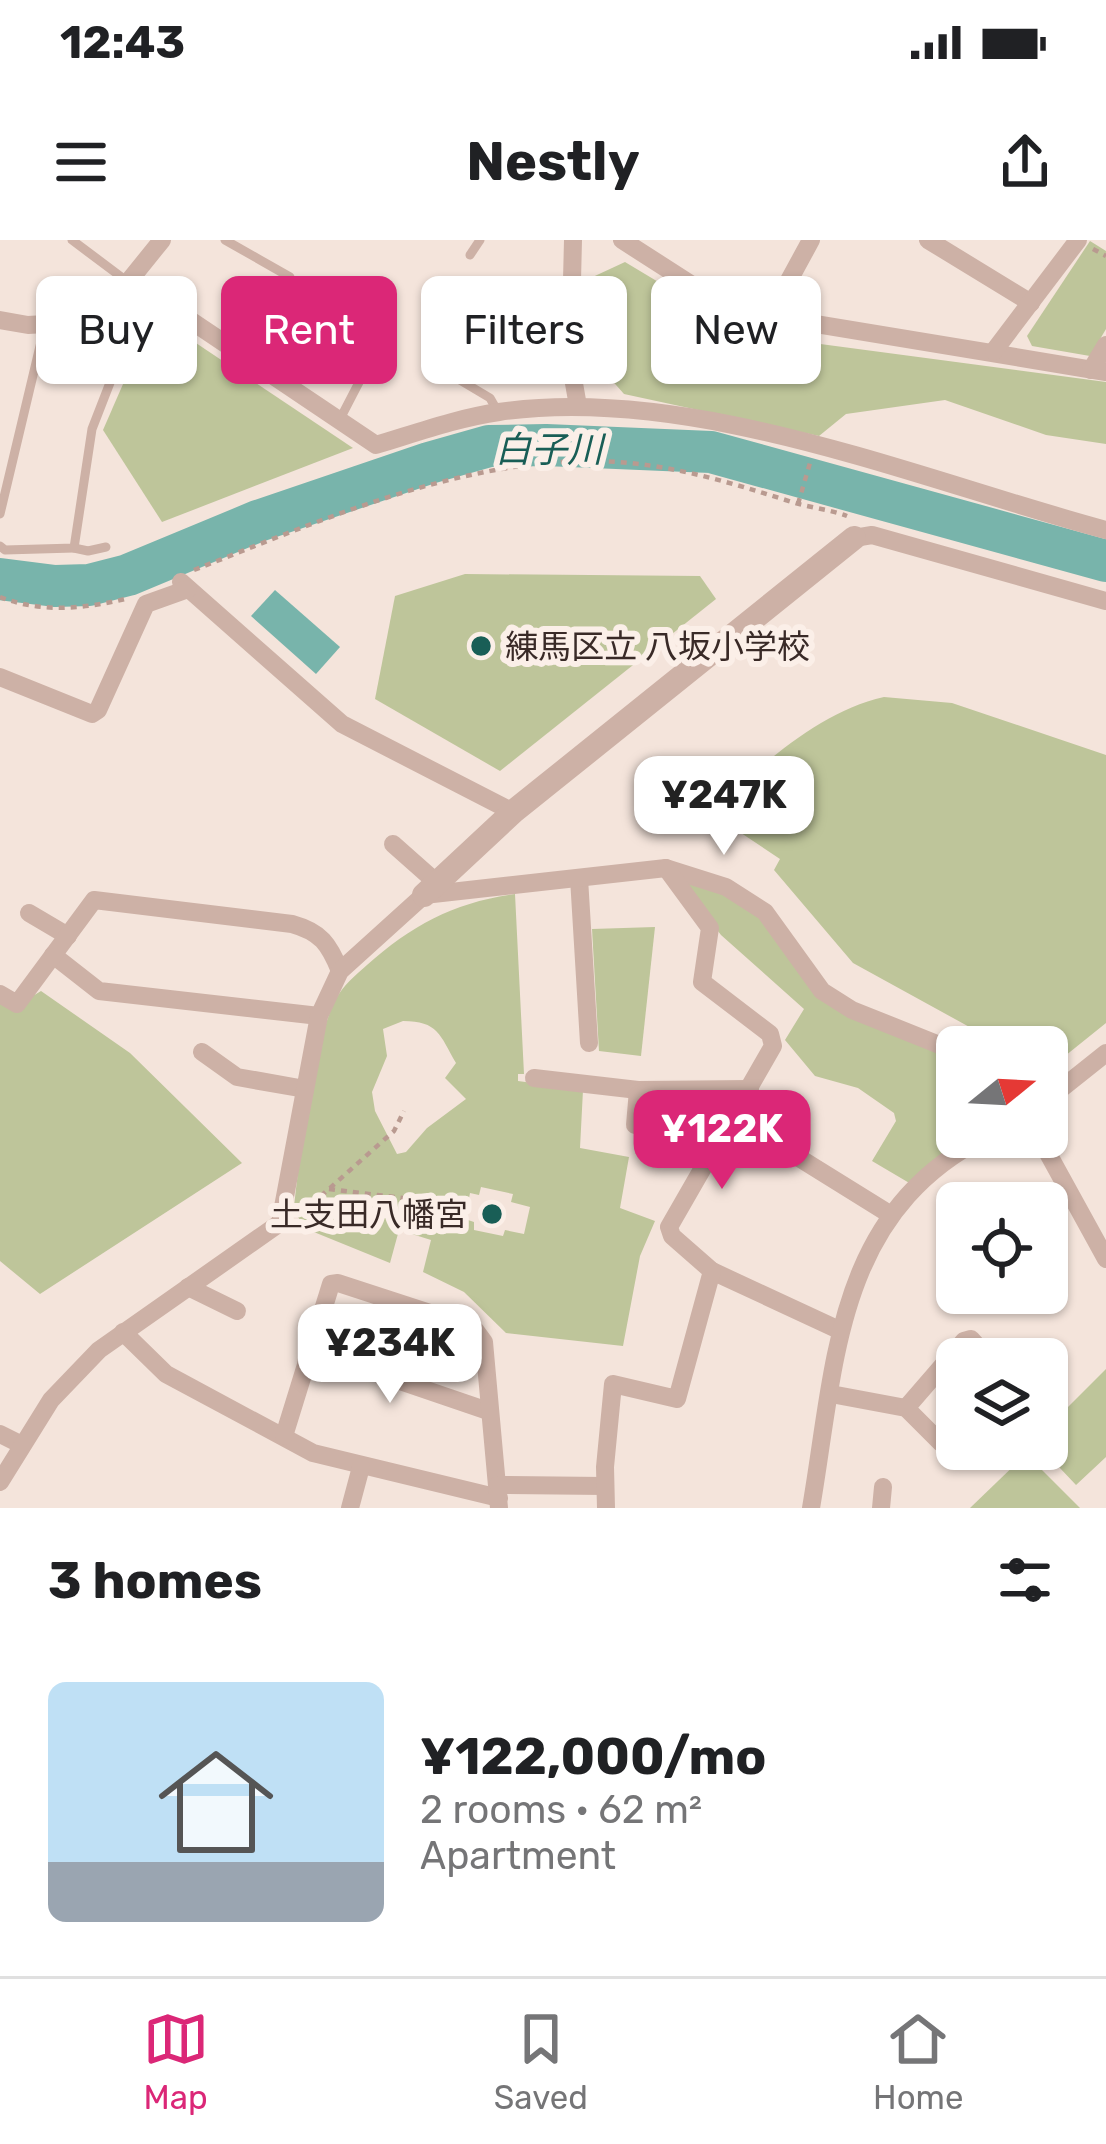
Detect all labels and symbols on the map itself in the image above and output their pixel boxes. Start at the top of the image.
water label: 白子川 [495,428,607,471]
place label: 練馬区立 八坂小学校 [505,627,810,666]
marker: 練馬区立 八坂小学校 [468,633,494,659]
pin: ¥247K [640,756,808,858]
north arrow [936,1026,1068,1158]
pin: ¥122K [638,1090,806,1192]
place label: 土支田八幡宮 [270,1195,468,1234]
marker: 土支田八幡宮 [479,1201,505,1227]
pin: ¥234K [306,1304,474,1406]

